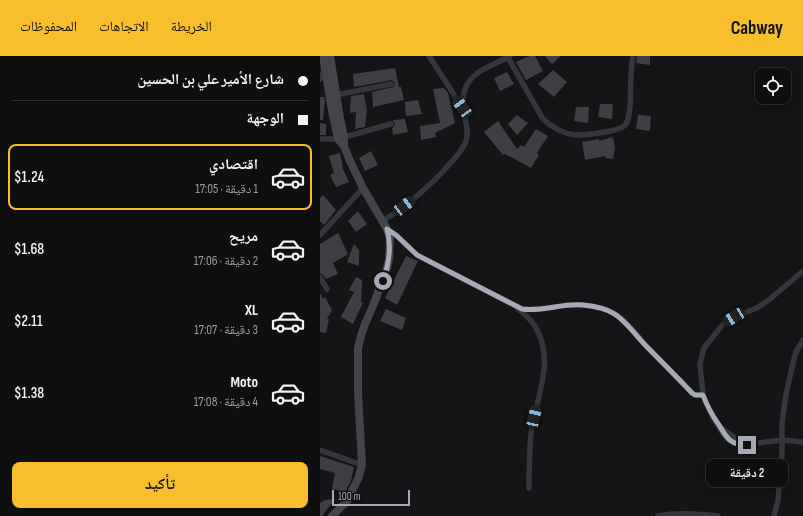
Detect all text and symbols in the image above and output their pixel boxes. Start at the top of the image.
text: Cabway [731,17,783,40]
text: المحفوظات [20,18,77,35]
text: الاتجاهات [99,18,149,35]
text: الخريطة [171,18,212,35]
map controls [755,68,791,104]
button: locate [755,68,791,104]
text: شارع الأمير علي بن الحسين [137,70,284,89]
car [450,94,474,120]
text: الوجهة [246,109,284,128]
text: اقتصادي [209,155,258,174]
icon: car [270,159,306,195]
text: $1.24 [14,168,44,187]
text: 1 دقيقة · 17:05 [195,181,258,197]
car [391,194,417,218]
text: مريح [229,227,258,246]
icon: car [270,231,306,267]
text: $1.68 [14,240,44,259]
text: 2 دقيقة · 17:06 [194,253,258,269]
route start [374,272,392,290]
text: XL [245,301,258,320]
icon: car [270,303,306,339]
car [721,306,747,328]
text: $2.11 [14,312,43,331]
text: 3 دقيقة · 17:07 [194,322,258,338]
text: Moto [231,373,258,392]
icon: car [270,375,306,411]
text: $1.38 [14,384,44,403]
text: 4 دقيقة · 17:08 [194,394,258,410]
car [525,404,543,430]
route end [738,436,756,454]
callout: 2 دقيقة [706,459,788,487]
button: تأكيد [12,462,308,508]
text: 2 دقيقة [730,465,764,481]
scale bar [332,488,410,507]
text: 100 m [338,490,360,503]

